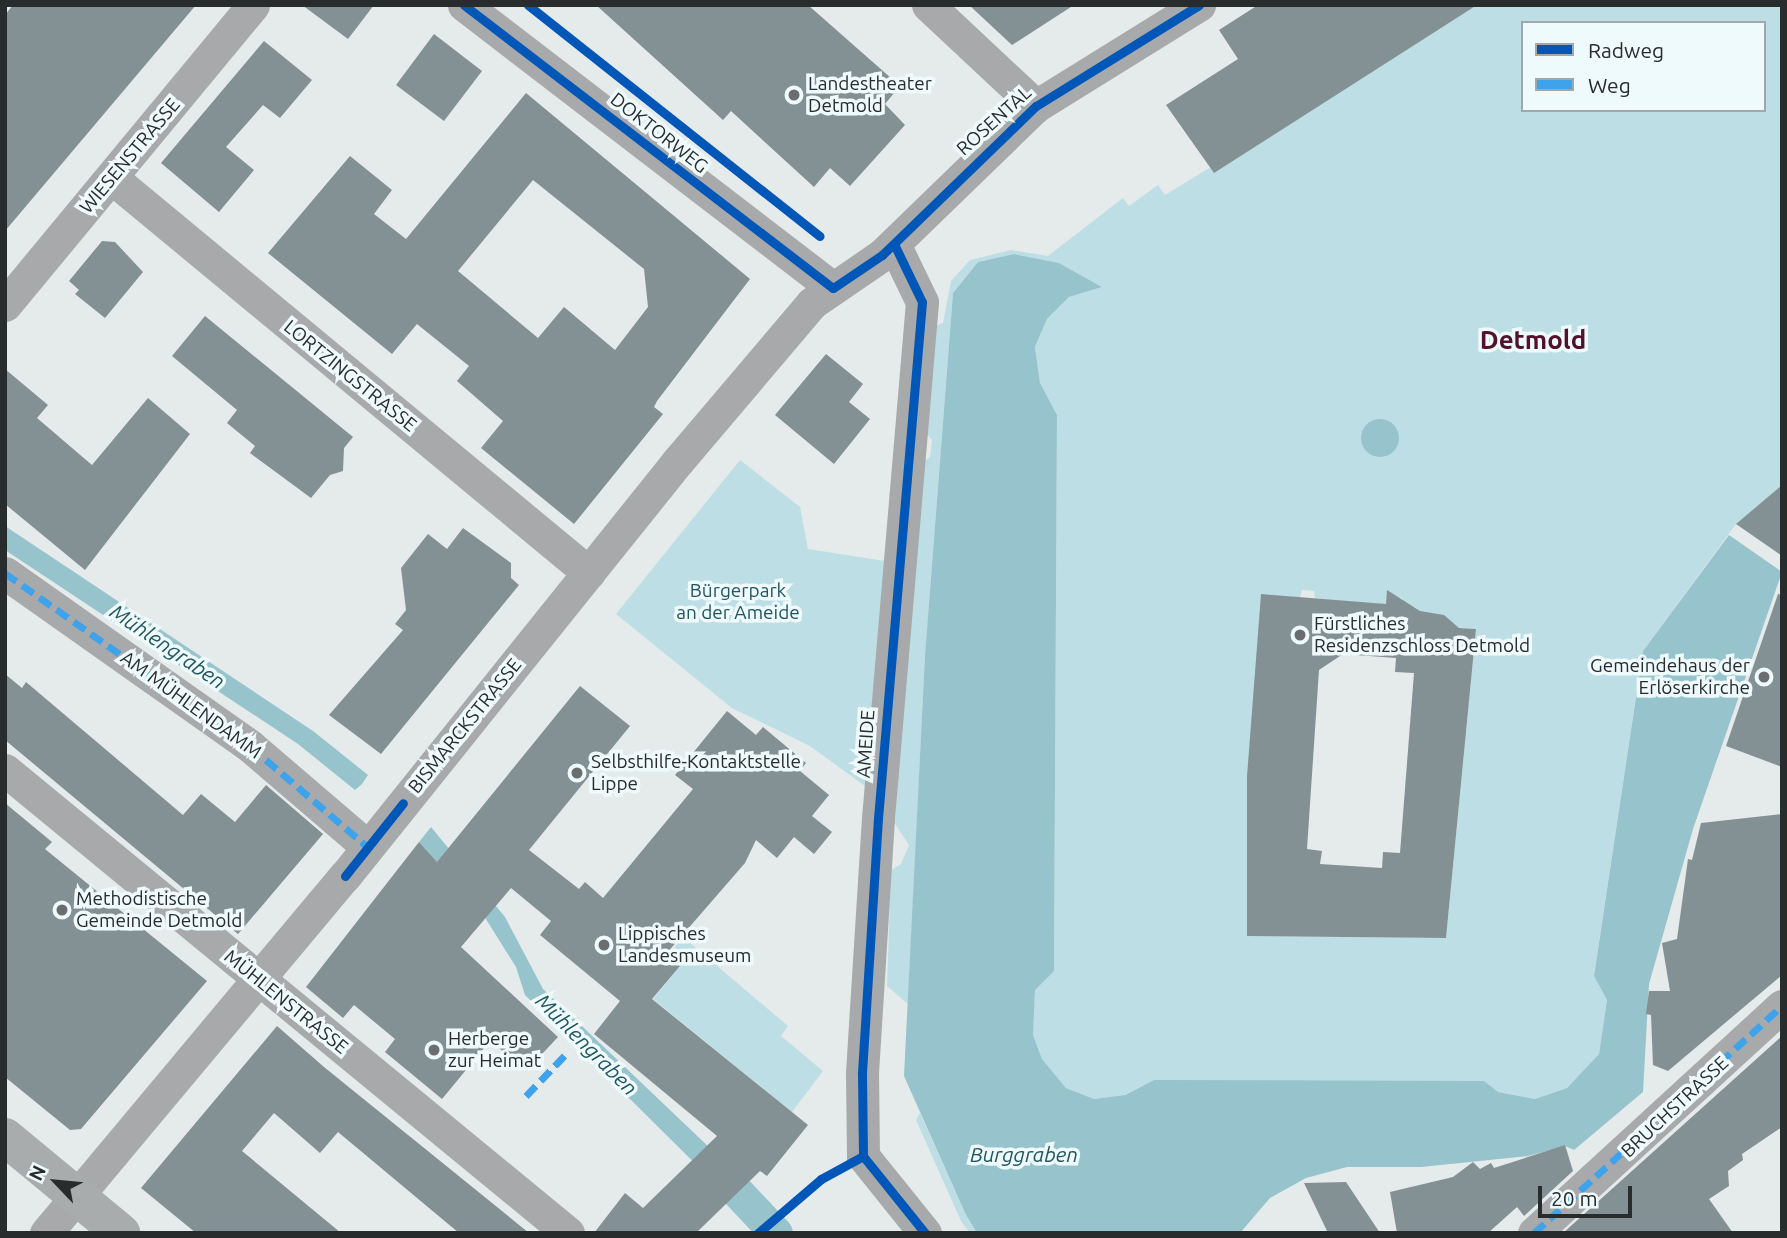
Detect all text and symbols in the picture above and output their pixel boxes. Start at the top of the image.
legend [1521,21,1766,112]
text: Radweg [1588,38,1664,62]
place label: Landestheater Detmold [808,73,932,117]
text: Weg [1588,73,1631,97]
street label: ROSENTAL [952,82,1036,160]
marker: Landestheater Detmold [786,87,802,103]
street label: DOKTORWEG [606,88,712,178]
street label: WIESENSTRASSE [75,94,185,218]
street label: LORTZINGSTRASSE [279,316,421,436]
district label: Detmold [1480,324,1586,356]
park label: Bürgerpark an der Ameide [676,580,800,624]
water label: Mühlengraben [106,598,230,694]
place label: Fürstliches Residenzschloss Detmold [1314,613,1530,657]
marker: Fürstliches Residenzschloss Detmold [1292,627,1308,643]
street label: AM MÜHLENDAMM [116,646,266,764]
street label: BISMARCKSTRASSE [404,654,526,798]
place label: Gemeindehaus der Erlöserkirche [1590,655,1750,699]
marker: Gemeindehaus der Erlöserkirche [1756,669,1772,685]
street label: AMEIDE [852,709,880,779]
place label: Selbsthilfe-Kontaktstelle Lippe [591,751,801,795]
marker: Selbsthilfe-Kontaktstelle Lippe [569,765,585,781]
place label: Methodistische Gemeinde Detmold [76,888,242,932]
marker: Methodistische Gemeinde Detmold [54,902,70,918]
place label: Lippisches Landesmuseum [618,923,751,967]
marker: Lippisches Landesmuseum [596,937,612,953]
street label: MÜHLENSTRASSE [219,945,353,1059]
water label: Mühlengraben [531,988,643,1100]
place label: Herberge zur Heimat [448,1028,541,1072]
marker: Herberge zur Heimat [426,1042,442,1058]
street label: BRUCHSTRASSE [1617,1052,1733,1162]
water label: Burggraben [970,1141,1078,1167]
north arrow [21,1147,91,1217]
text: N [24,1162,50,1184]
scale bar [1542,1172,1636,1216]
text: 20 m [1551,1186,1598,1210]

